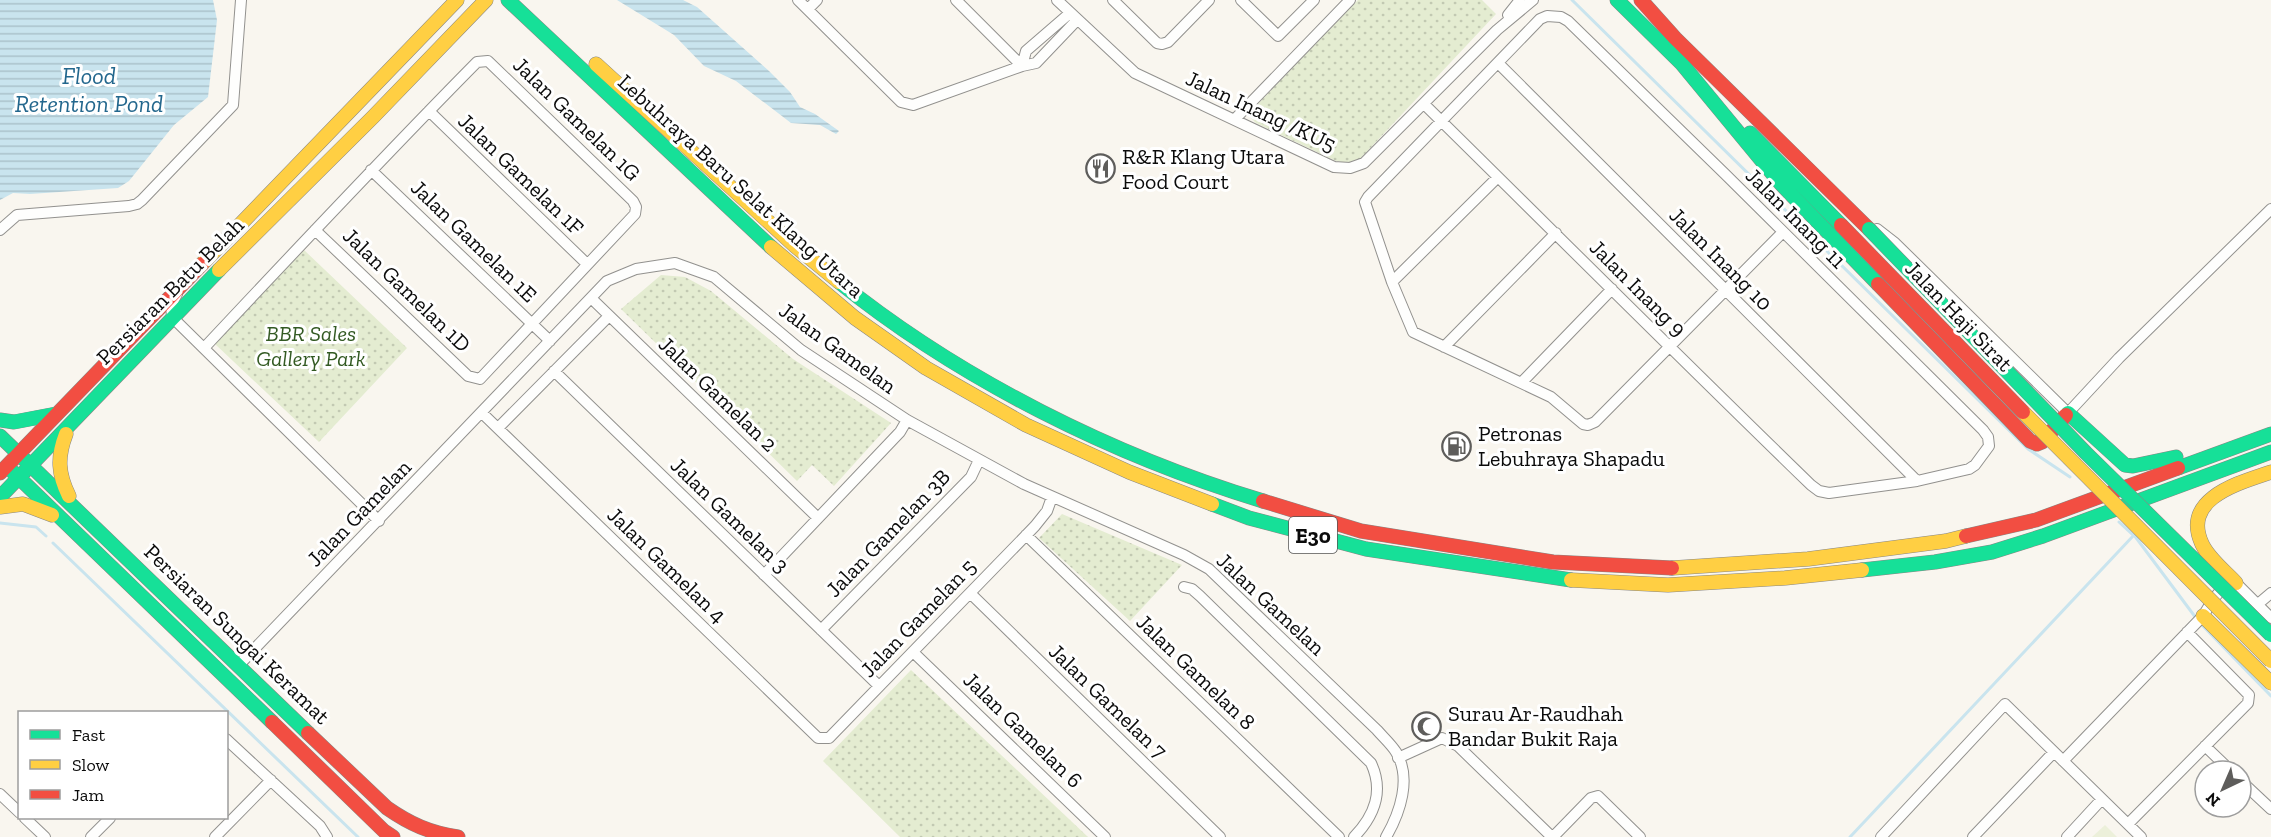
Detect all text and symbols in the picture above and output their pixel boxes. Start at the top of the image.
street label: Jalan Gamelan 1G [508,51,646,187]
water label: Flood Retention Pond [15,61,163,118]
street label: Jalan Inang /KU5 [1182,64,1340,158]
street label: Lebuhraya Baru Selat Klang Utara [612,68,870,304]
street label: Jalan Gamelan 1F [453,107,589,241]
place label: R&R Klang Utara Food Court [1122,143,1285,195]
restaurant icon: R&R Klang Utara Food Court [1085,153,1117,185]
street label: Jalan Inang 11 [1740,162,1852,274]
street label: Jalan Gamelan 1E [405,174,543,308]
street label: Jalan Inang 10 [1664,202,1778,316]
street label: Persiaran Batu Belah [91,211,250,370]
street label: Jalan Gamelan 1D [337,222,477,358]
street label: Jalan Inang 9 [1584,234,1692,342]
street label: Jalan Haji Sirat [1899,255,2019,378]
street label: Jalan Gamelan [774,296,902,400]
park label: BBR Sales Gallery Park [256,320,366,372]
street label: Jalan Gamelan 2 [653,331,783,457]
place label: Petronas Lebuhraya Shapadu [1478,420,1665,472]
fuel station icon: Petronas Lebuhraya Shapadu [1441,430,1473,462]
street label: Jalan Gamelan 3 [665,452,795,578]
street label: Jalan Gamelan [301,454,417,572]
street label: Jalan Gamelan 3B [820,463,956,603]
street label: Jalan Gamelan 4 [602,501,732,629]
road number: E30 [1289,517,1337,553]
street label: Persiaran Sungai Keramat [138,538,336,730]
street label: Jalan Gamelan [1211,547,1331,661]
street label: Jalan Gamelan 5 [855,553,981,683]
street label: Jalan Gamelan 8 [1131,608,1261,736]
street label: Jalan Gamelan 7 [1043,638,1173,765]
street label: Jalan Gamelan 6 [958,666,1088,794]
place label: Surau Ar-Raudhah Bandar Bukit Raja [1448,700,1624,752]
mosque icon: Surau Ar-Raudhah Bandar Bukit Raja [1411,710,1443,742]
legend [18,711,228,819]
text: Fast [72,724,105,746]
text: Slow [72,754,109,776]
north arrow [2193,759,2253,819]
text: Jam [72,784,104,806]
text: N [2202,788,2224,810]

